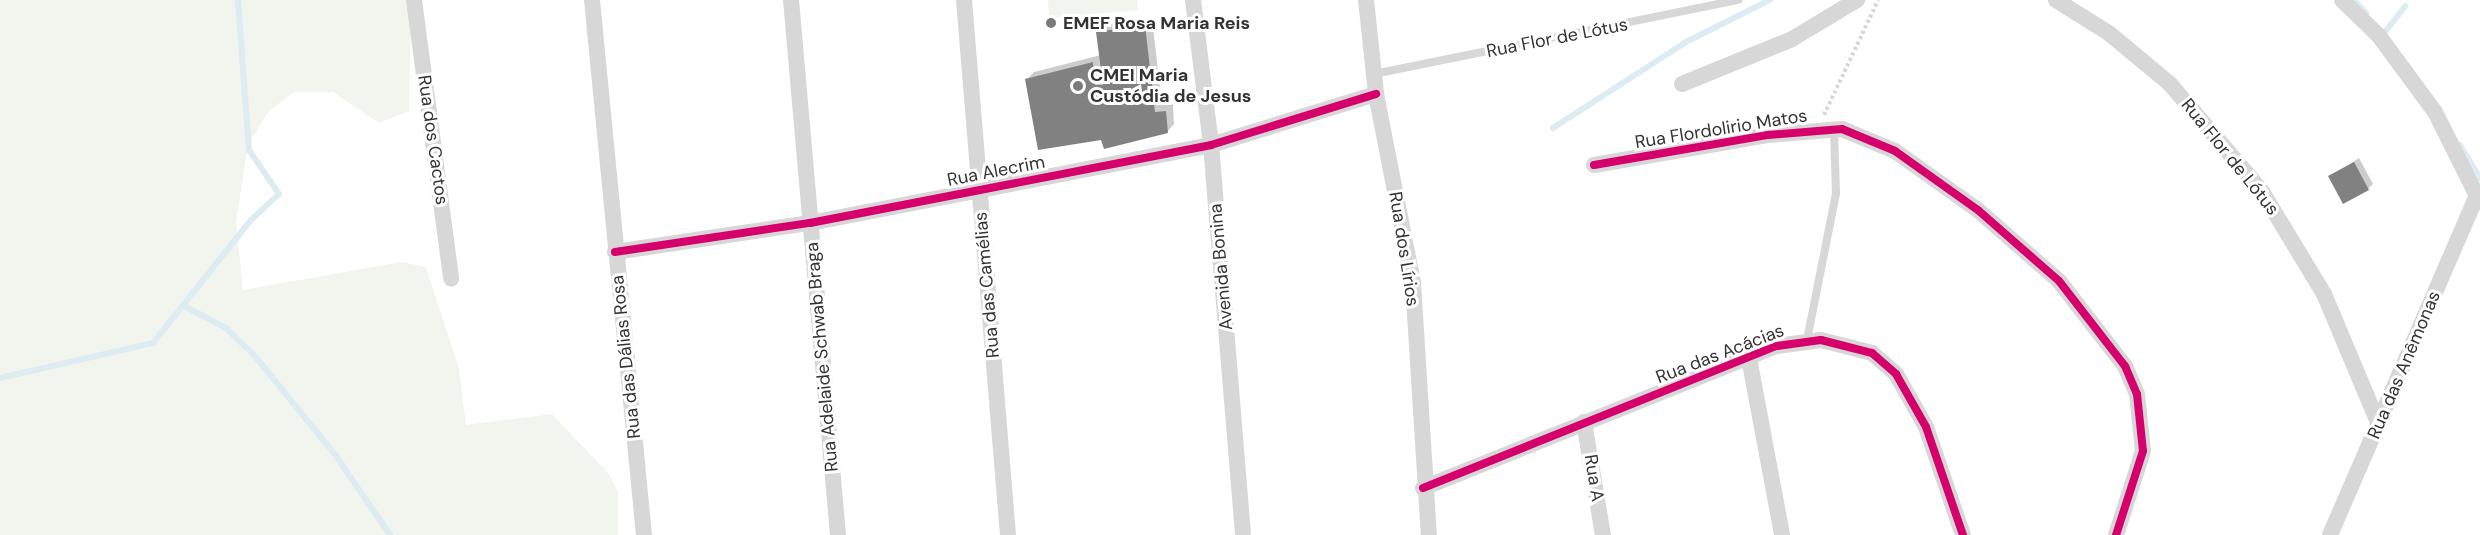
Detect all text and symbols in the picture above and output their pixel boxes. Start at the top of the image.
place label: EMEF Rosa Maria Reis [1063,12,1250,34]
street label: Rua Flor de Lótus [1485,14,1629,62]
marker: EMEF Rosa Maria Reis [1044,16,1058,30]
place label: CMEI Maria Custódia de Jesus [1090,65,1251,107]
street label: Rua dos Cactos [413,74,453,206]
marker: CMEI Maria Custódia de Jesus [1071,79,1085,93]
street label: Rua Flor de Lótus [2176,94,2284,220]
street label: Rua Flordolirio Matos [1633,105,1809,153]
street label: Rua Alecrim [945,151,1047,191]
street label: Rua dos Lírios [1384,190,1424,308]
street label: Avenida Bonina [1205,203,1237,331]
street label: Rua das Camélias [970,211,1004,359]
street label: Rua Adelaide Schwab Braga [801,241,843,473]
street label: Rua das Dálias Rosa [607,274,645,440]
street label: Rua das Anêmonas [2363,288,2445,442]
street label: Rua das Acácias [1653,320,1787,388]
street label: Rua A [1580,453,1608,503]

